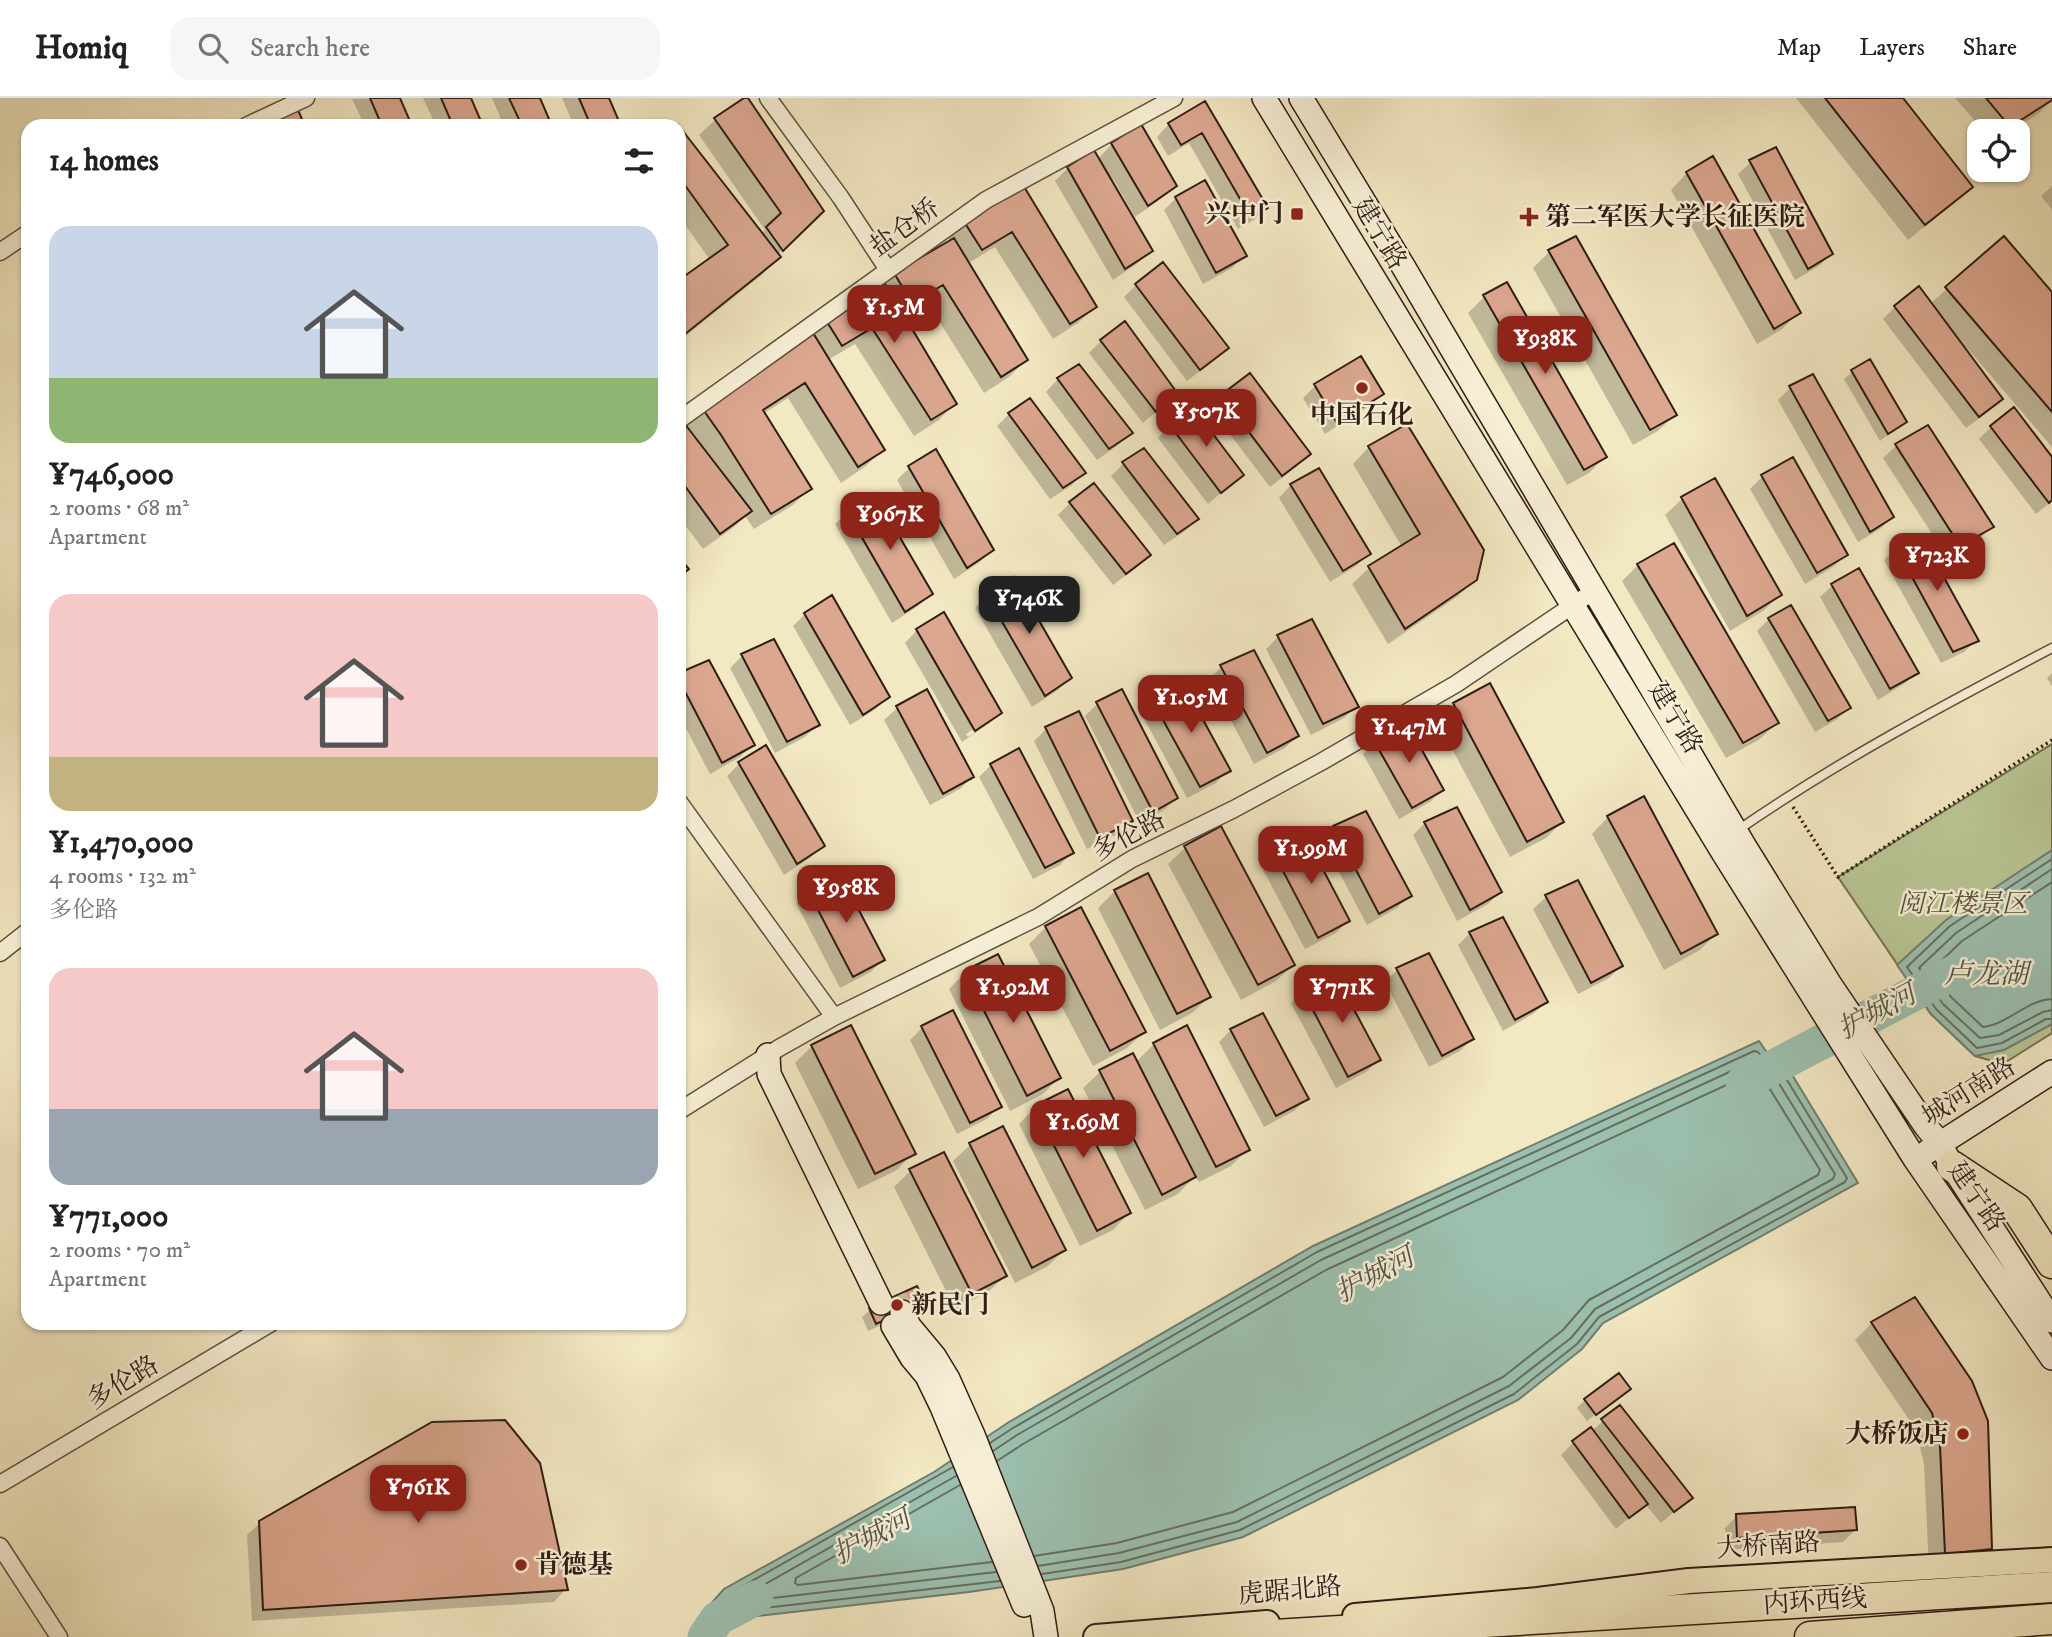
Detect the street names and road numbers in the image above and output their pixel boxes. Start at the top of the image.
street label: 盐仓桥 [864,192,946,264]
street label: 建宁路 [1345,192,1413,276]
street label: 建宁路 [1641,676,1709,760]
street label: 多伦路 [1087,803,1171,869]
street label: 城河南路 [1916,1050,2022,1134]
street label: 建宁路 [1940,1156,2012,1238]
street label: 多伦路 [81,1349,165,1417]
street label: 大桥南路 [1715,1526,1821,1566]
street label: 虎踞北路 [1237,1570,1343,1612]
street label: 内环西线 [1762,1582,1868,1622]

